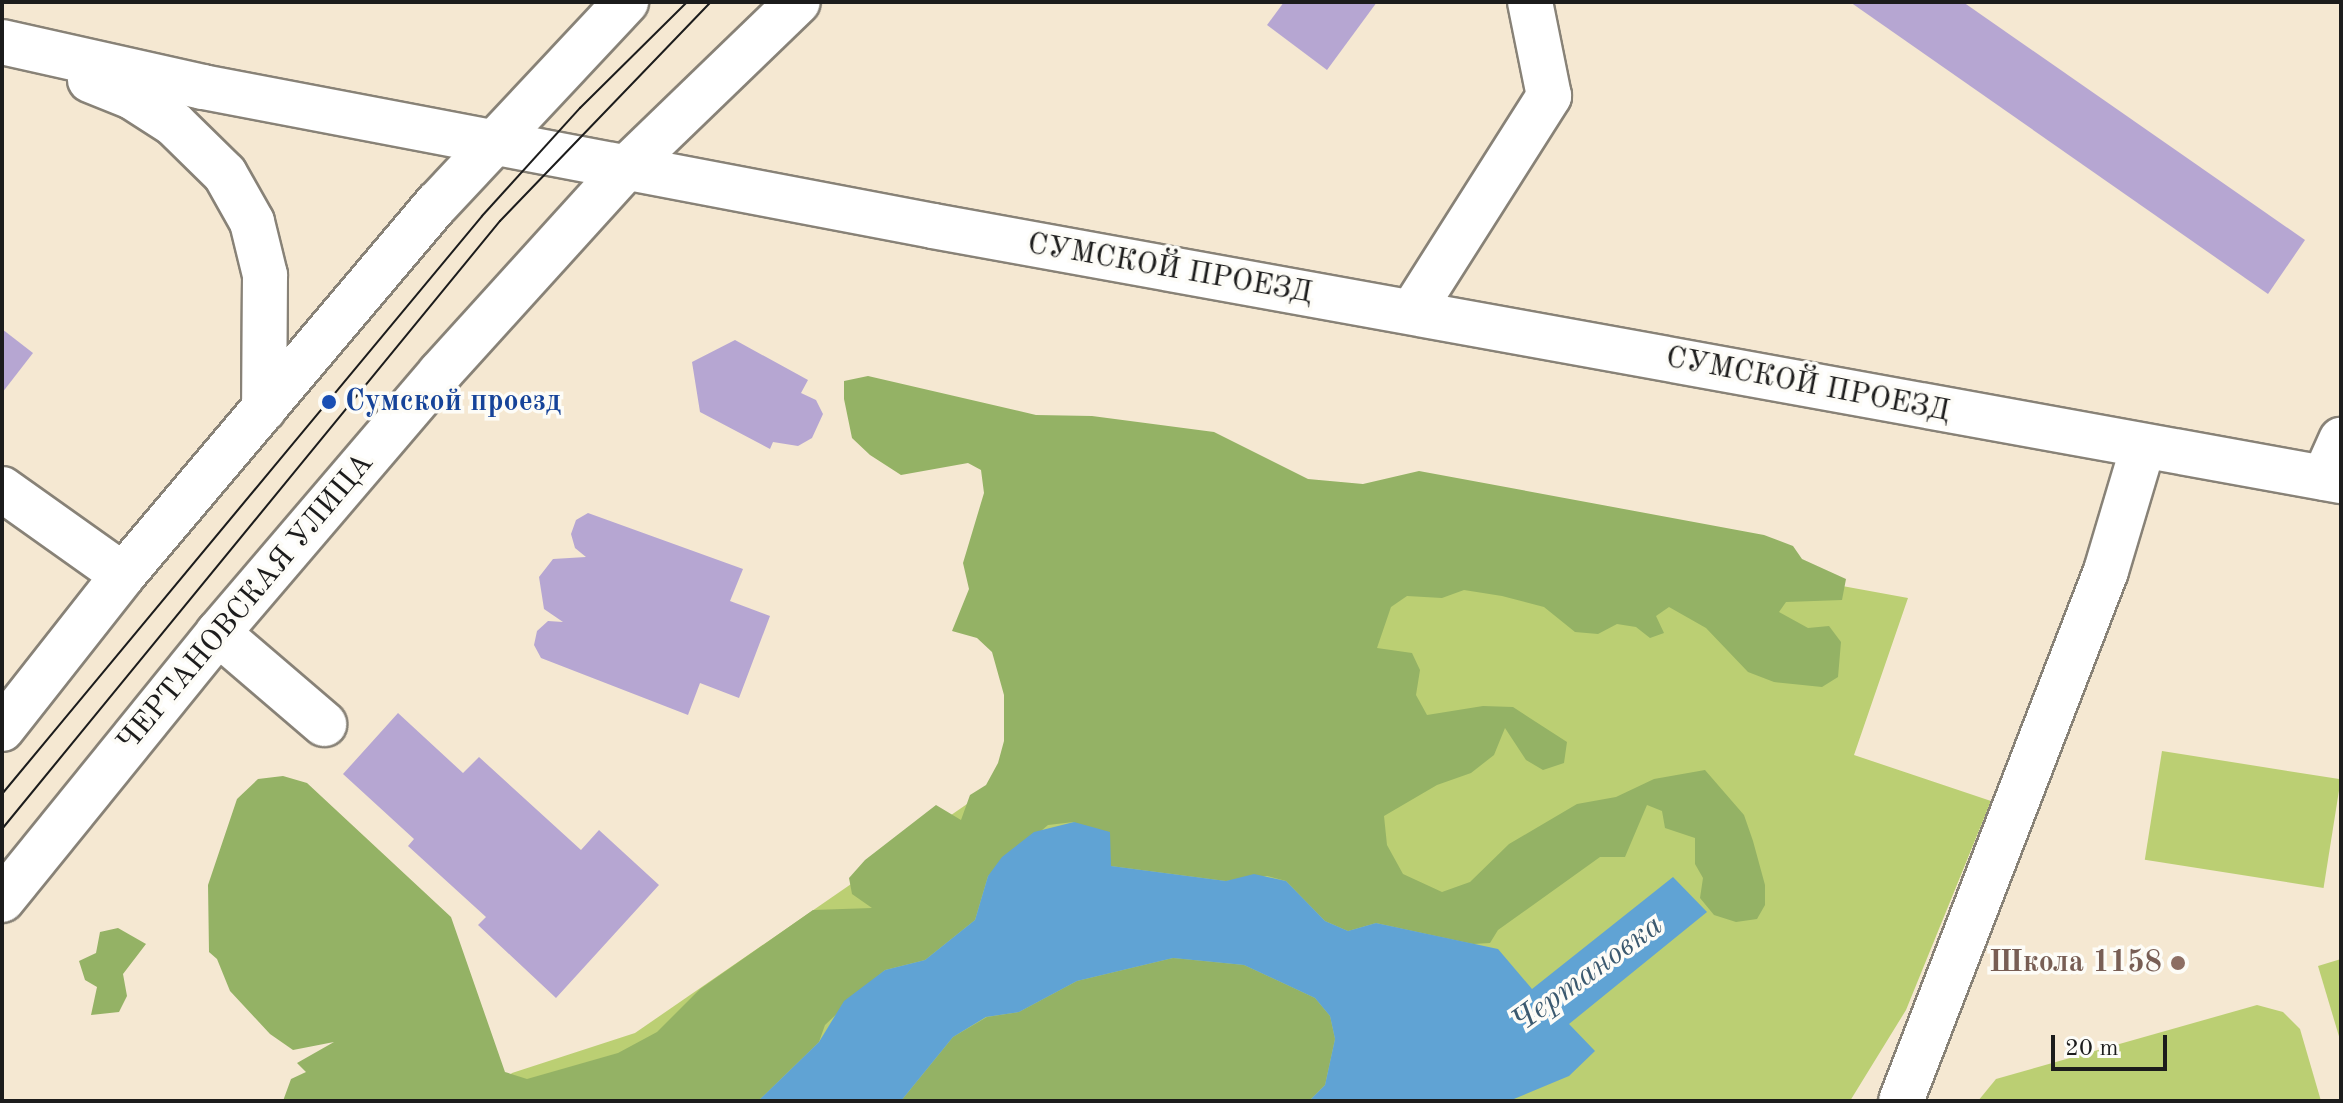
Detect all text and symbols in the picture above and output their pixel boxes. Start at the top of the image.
street label: СУМСКОЙ ПРОЕЗД [1025,226,1315,312]
street label: СУМСКОЙ ПРОЕЗД [1663,340,1953,430]
place label: Сумской проезд [345,384,561,420]
marker: Сумской проезд [320,393,338,411]
street label: ЧЕРТАНОВСКАЯ УЛИЦА [110,446,382,760]
water label: Чертановка [1505,907,1671,1043]
place label: Школа 1158 [1989,945,2162,981]
marker: Школа 1158 [2169,954,2187,972]
scale bar [2055,1019,2171,1069]
text: 20 m [2065,1037,2119,1061]

